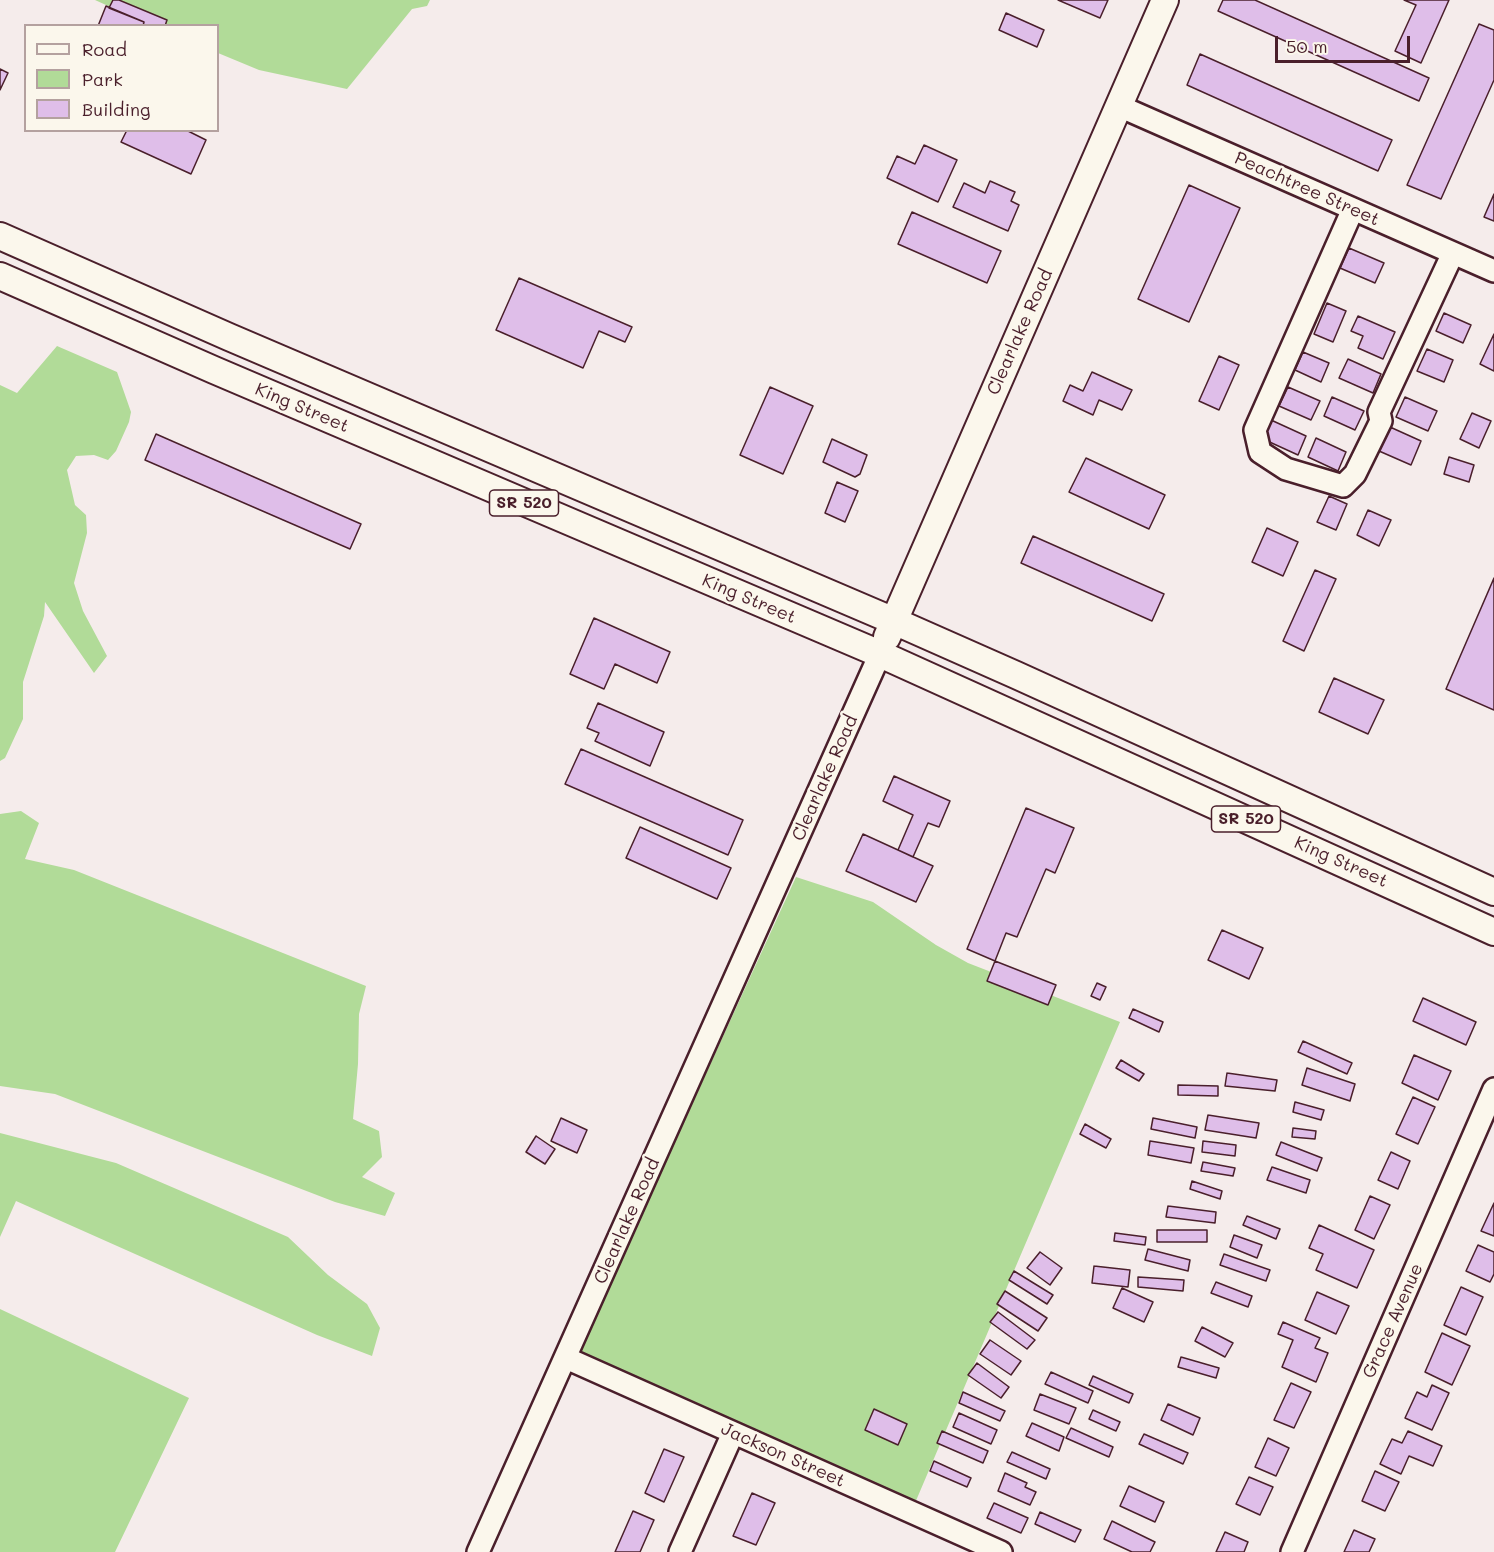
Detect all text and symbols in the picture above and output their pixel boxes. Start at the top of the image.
legend [24,24,219,132]
scale bar [1278,24,1413,62]
text: 50 m [1286,34,1328,58]
text: Road [82,37,127,61]
text: Park [82,67,123,91]
text: Building [82,97,150,121]
street label: Peachtree Street [1231,147,1383,231]
street label: Clearlake Road [983,266,1057,398]
street label: King Street [252,379,352,437]
road number: SR 520 [490,490,558,516]
street label: King Street [699,570,799,628]
street label: Clearlake Road [788,712,862,844]
road number: SR 520 [1212,806,1280,832]
street label: King Street [1291,832,1391,892]
street label: Clearlake Road [590,1155,664,1287]
street label: Grace Avenue [1358,1260,1428,1382]
street label: Jackson Street [718,1418,848,1492]

